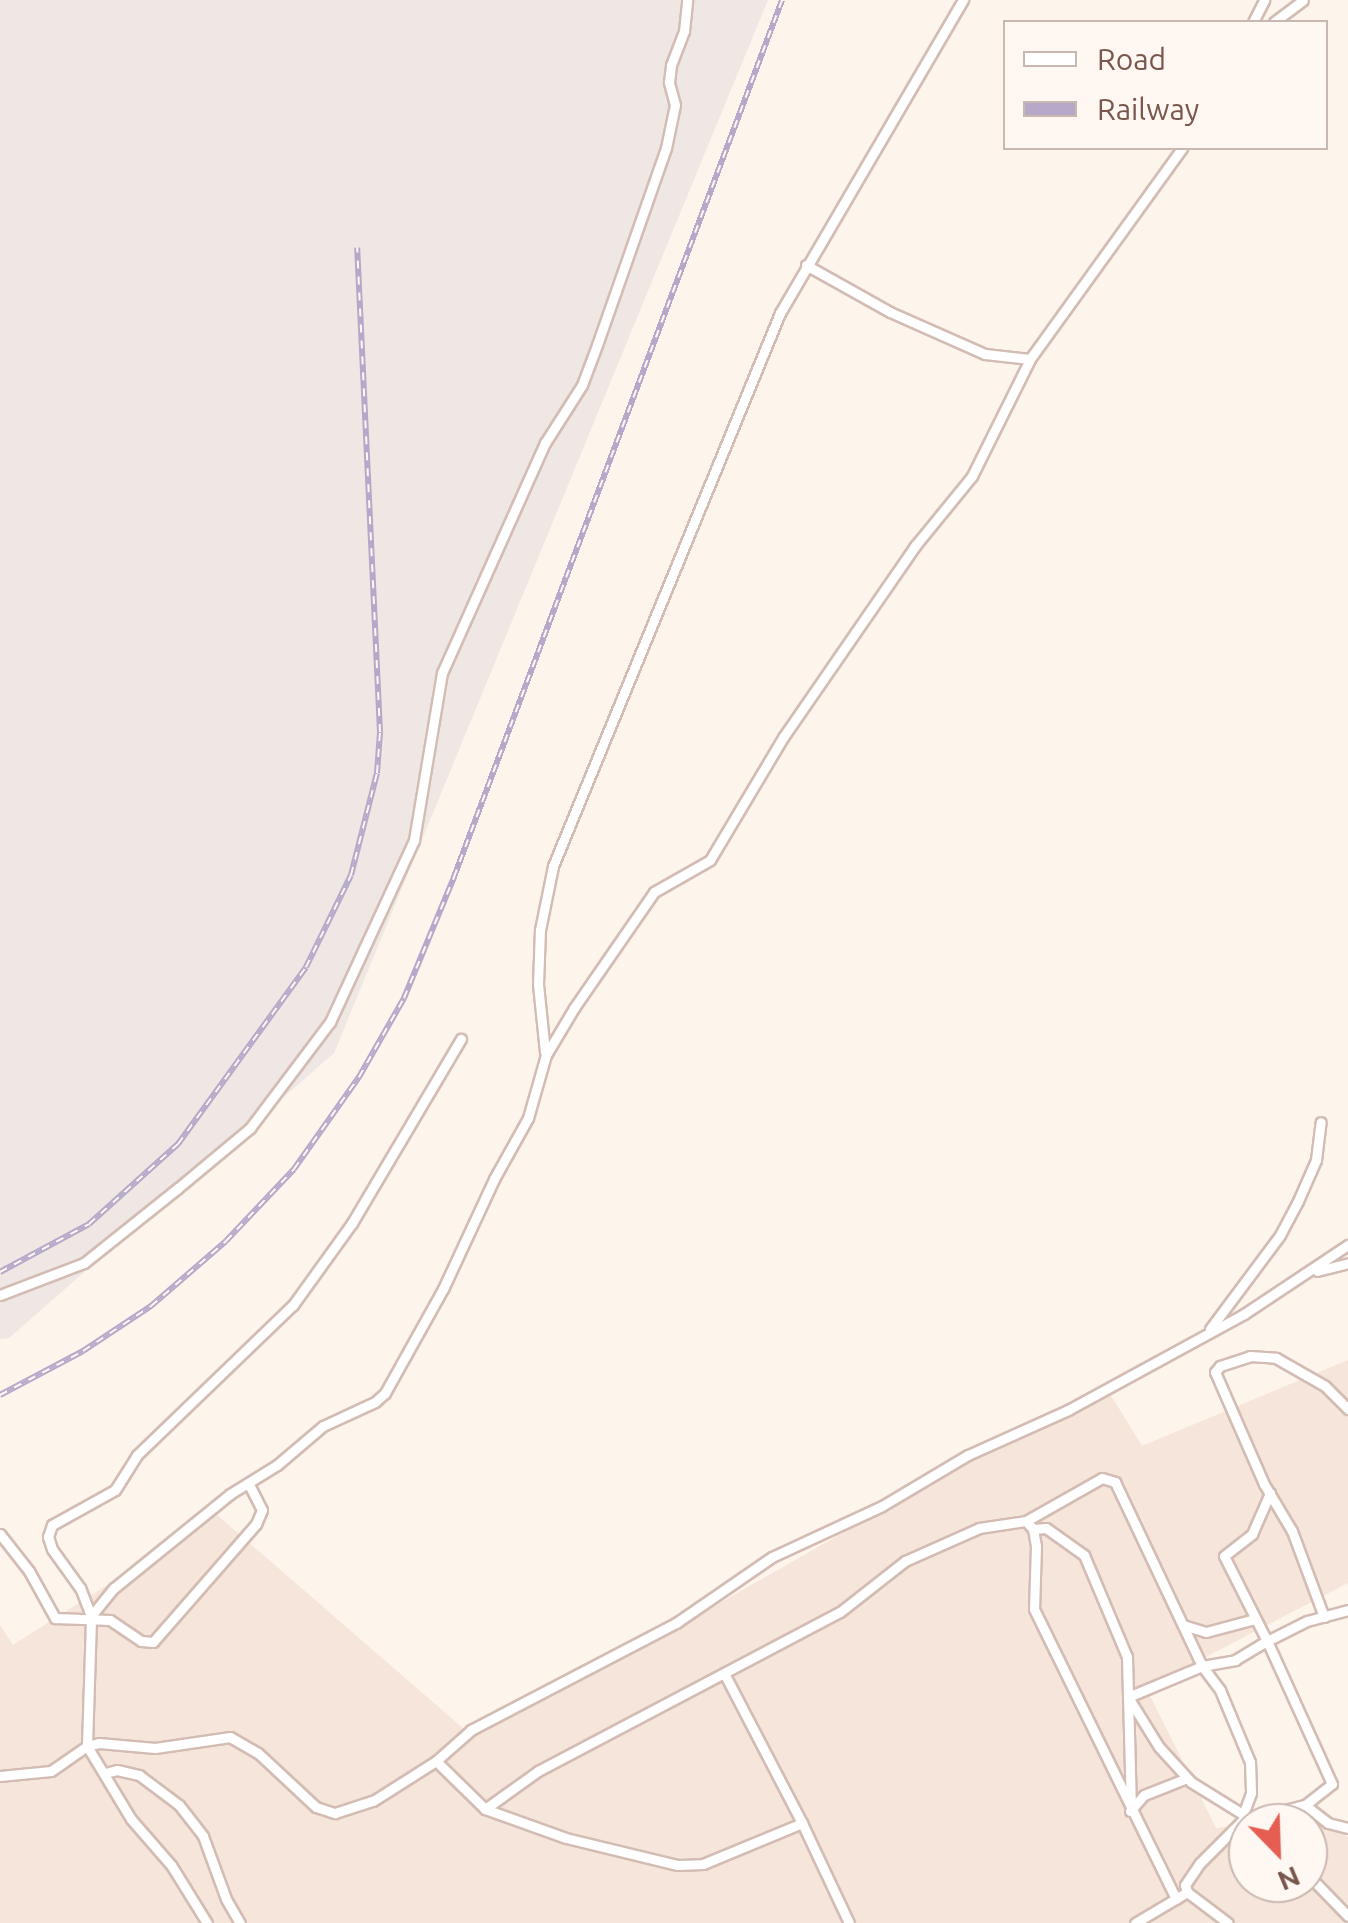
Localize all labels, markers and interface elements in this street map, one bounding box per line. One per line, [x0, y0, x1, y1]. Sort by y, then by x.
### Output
legend [1003, 20, 1328, 150]
text: Road [1097, 42, 1166, 76]
text: Railway [1097, 92, 1199, 126]
north arrow [1228, 1803, 1328, 1903]
text: N [1273, 1861, 1305, 1898]

